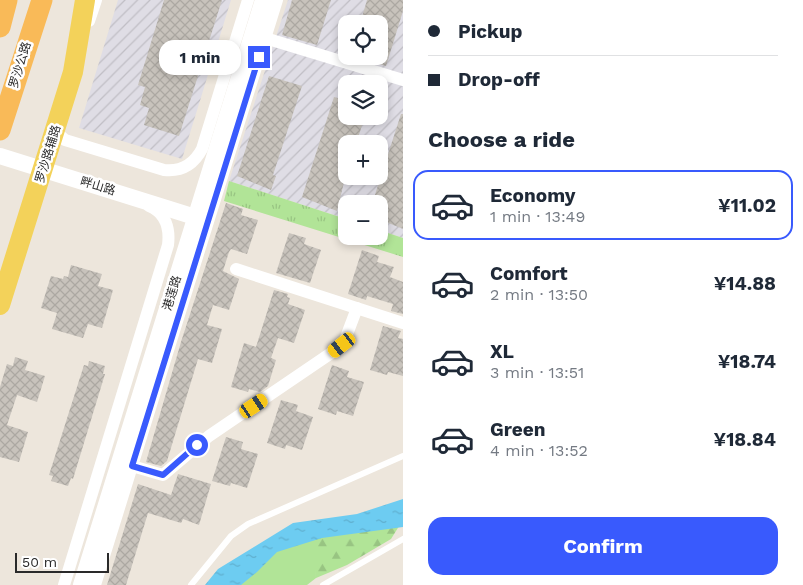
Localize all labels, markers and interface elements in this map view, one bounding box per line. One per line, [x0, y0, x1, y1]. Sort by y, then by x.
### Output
map controls [338, 15, 388, 245]
button: locate [338, 15, 388, 65]
text: Pickup [458, 20, 522, 43]
street label: 罗沙公路 [6, 40, 34, 90]
callout: 1 min [159, 40, 242, 74]
route end [248, 46, 270, 68]
text: 1 min [179, 48, 221, 67]
text: Drop-off [458, 68, 540, 91]
button: layers [338, 75, 388, 125]
street label: 罗沙路辅路 [33, 123, 63, 185]
text: Choose a ride [428, 127, 575, 152]
button: + [338, 135, 388, 185]
street label: 畔山路 [79, 174, 117, 198]
icon: car [430, 183, 475, 228]
text: Economy [490, 184, 575, 207]
text: ¥11.02 [718, 194, 776, 217]
button: − [338, 195, 388, 245]
text: 1 min · 13:49 [490, 207, 585, 226]
icon: car [430, 261, 475, 306]
text: Comfort [490, 262, 568, 285]
text: ¥14.88 [714, 272, 776, 295]
street label: 港莲路 [160, 274, 184, 312]
text: 2 min · 13:50 [490, 285, 588, 304]
car [325, 330, 358, 360]
icon: car [430, 339, 475, 384]
text: XL [490, 340, 514, 363]
text: ¥18.74 [718, 350, 776, 373]
text: 3 min · 13:51 [490, 363, 584, 382]
car [237, 391, 270, 421]
icon: car [430, 417, 475, 462]
text: Green [490, 418, 546, 441]
text: ¥18.84 [714, 428, 776, 451]
route start [186, 434, 208, 456]
text: 4 min · 13:52 [490, 441, 588, 460]
button: Confirm [428, 517, 778, 575]
scale bar [15, 550, 109, 573]
text: 50 m [22, 554, 57, 570]

